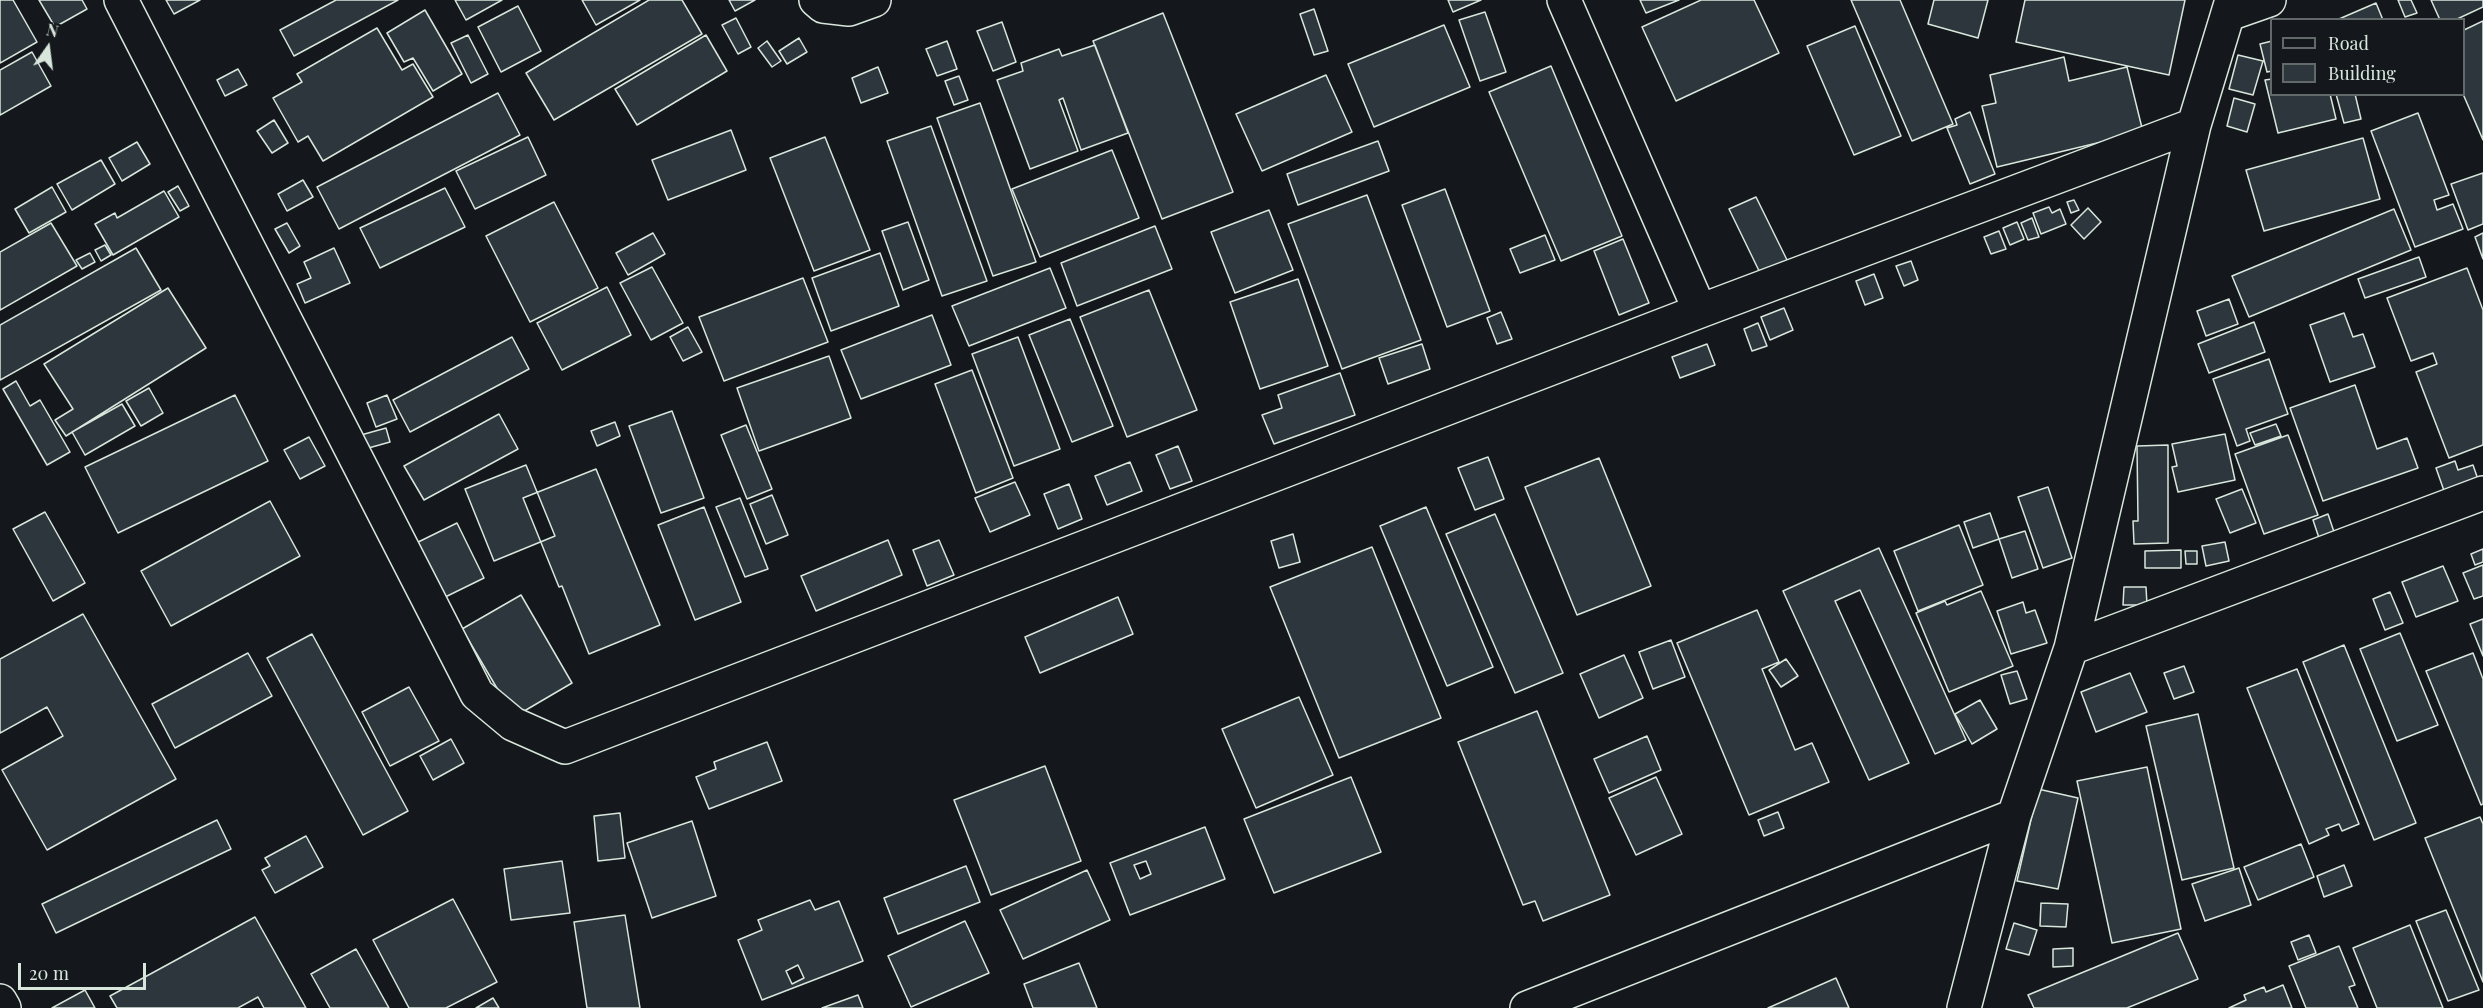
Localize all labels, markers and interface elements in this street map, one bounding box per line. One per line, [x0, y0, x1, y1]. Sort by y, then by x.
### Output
north arrow [18, 18, 78, 78]
text: N [44, 18, 61, 42]
legend [2270, 18, 2465, 96]
text: Road [2328, 31, 2369, 55]
text: Building [2328, 61, 2396, 85]
scale bar [21, 951, 148, 989]
text: 20 m [29, 961, 69, 985]

